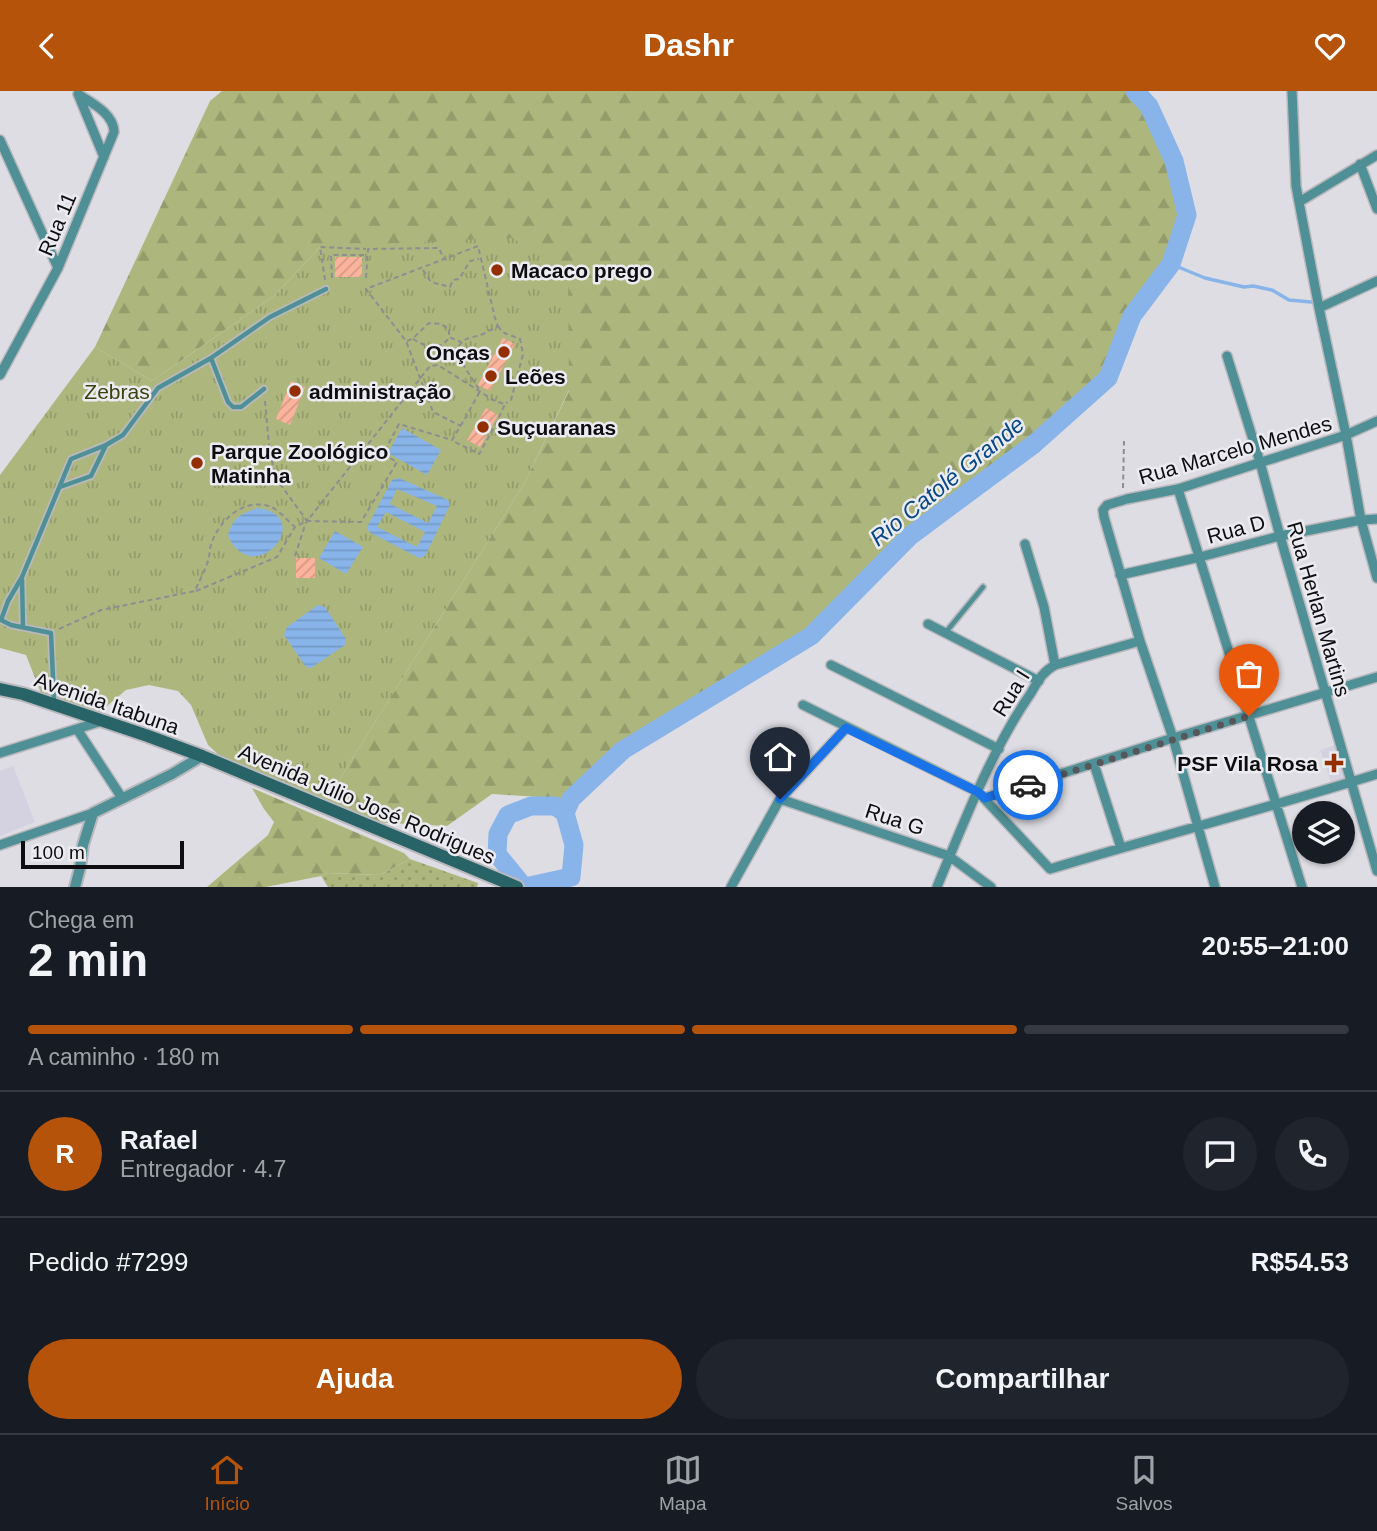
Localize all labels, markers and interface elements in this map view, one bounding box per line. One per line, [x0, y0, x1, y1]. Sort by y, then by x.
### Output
icon: back [28, 27, 66, 65]
text: Dashr [643, 27, 734, 63]
icon: heart [1311, 27, 1349, 65]
street label: Rua 11 [33, 189, 81, 259]
place label: Macaco prego [511, 259, 652, 282]
marker: Macaco prego [489, 262, 505, 278]
place label: Onças [426, 341, 490, 364]
marker: Onças [496, 344, 512, 360]
place label: Leões [505, 365, 566, 388]
marker: Leões [483, 368, 499, 384]
park label: Zebras [84, 380, 150, 403]
place label: administração [309, 380, 451, 403]
marker: administração [287, 383, 303, 399]
water label: Rio Catolé Grande [865, 411, 1029, 551]
street label: Rua Marcelo Mendes [1136, 411, 1334, 489]
place label: Suçuaranas [497, 416, 616, 439]
marker: Suçuaranas [475, 419, 491, 435]
place label: Parque Zoológico Matinha [211, 440, 388, 487]
marker: Parque Zoológico Matinha [189, 455, 205, 471]
street label: Rua D [1204, 510, 1268, 548]
street label: Rua Herlan Martins [1283, 519, 1355, 699]
pin [1219, 644, 1279, 716]
icon: bag [1230, 655, 1268, 693]
street label: Rua I [988, 666, 1034, 720]
street label: Avenida Itabuna [32, 667, 183, 739]
pin [750, 727, 810, 799]
icon: home [761, 738, 799, 776]
street label: Avenida Júlio José Rodrigues [235, 739, 499, 869]
courier [993, 750, 1063, 820]
place label: PSF Vila Rosa [1177, 752, 1318, 775]
marker: PSF Vila Rosa [1324, 753, 1344, 773]
icon: car [1009, 766, 1047, 804]
street label: Rua G [863, 799, 927, 839]
map controls [1292, 801, 1355, 864]
button: layers [1292, 801, 1355, 864]
scale bar [21, 838, 184, 870]
text: 100 m [32, 842, 85, 863]
text: Chega em [28, 907, 134, 933]
text: 20:55–21:00 [1202, 931, 1349, 961]
text: 2 min [28, 934, 148, 986]
text: A caminho · 180 m [28, 1044, 220, 1070]
button: chat [1183, 1117, 1257, 1191]
button: phone [1275, 1117, 1349, 1191]
text: Rafael [120, 1125, 198, 1155]
text: R [56, 1139, 74, 1169]
text: Entregador · 4.7 [120, 1156, 286, 1182]
text: Pedido #7299 [28, 1247, 188, 1277]
text: R$54.53 [1251, 1247, 1349, 1277]
button: Ajuda [28, 1339, 682, 1419]
button: Compartilhar [696, 1339, 1349, 1419]
tab: Início [205, 1451, 250, 1515]
tab: Mapa [659, 1451, 706, 1515]
tab: Salvos [1115, 1451, 1172, 1515]

